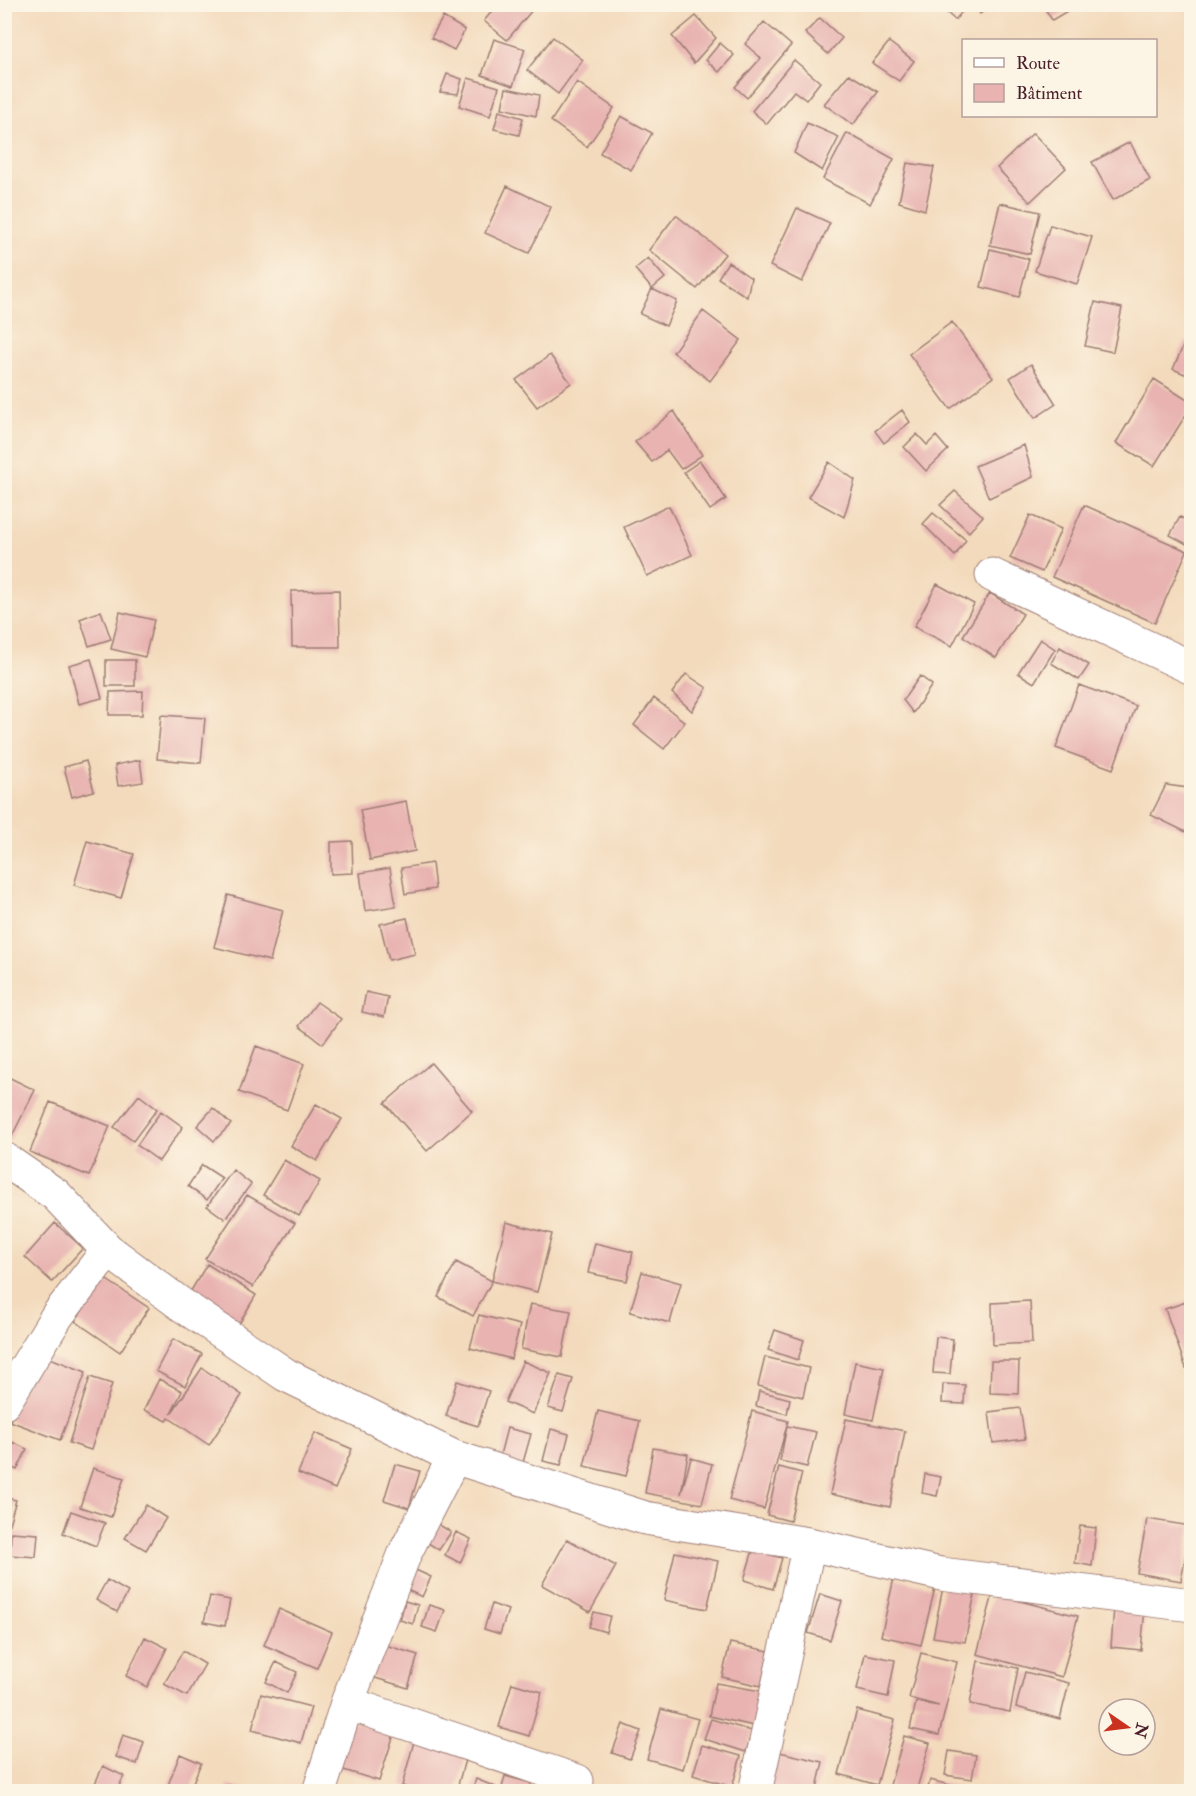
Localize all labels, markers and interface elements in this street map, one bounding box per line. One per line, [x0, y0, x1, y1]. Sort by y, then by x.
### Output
legend [962, 39, 1157, 117]
text: Route [1016, 52, 1060, 75]
text: Bâtiment [1016, 82, 1082, 105]
north arrow [1097, 1697, 1157, 1757]
text: N [1129, 1720, 1152, 1740]

